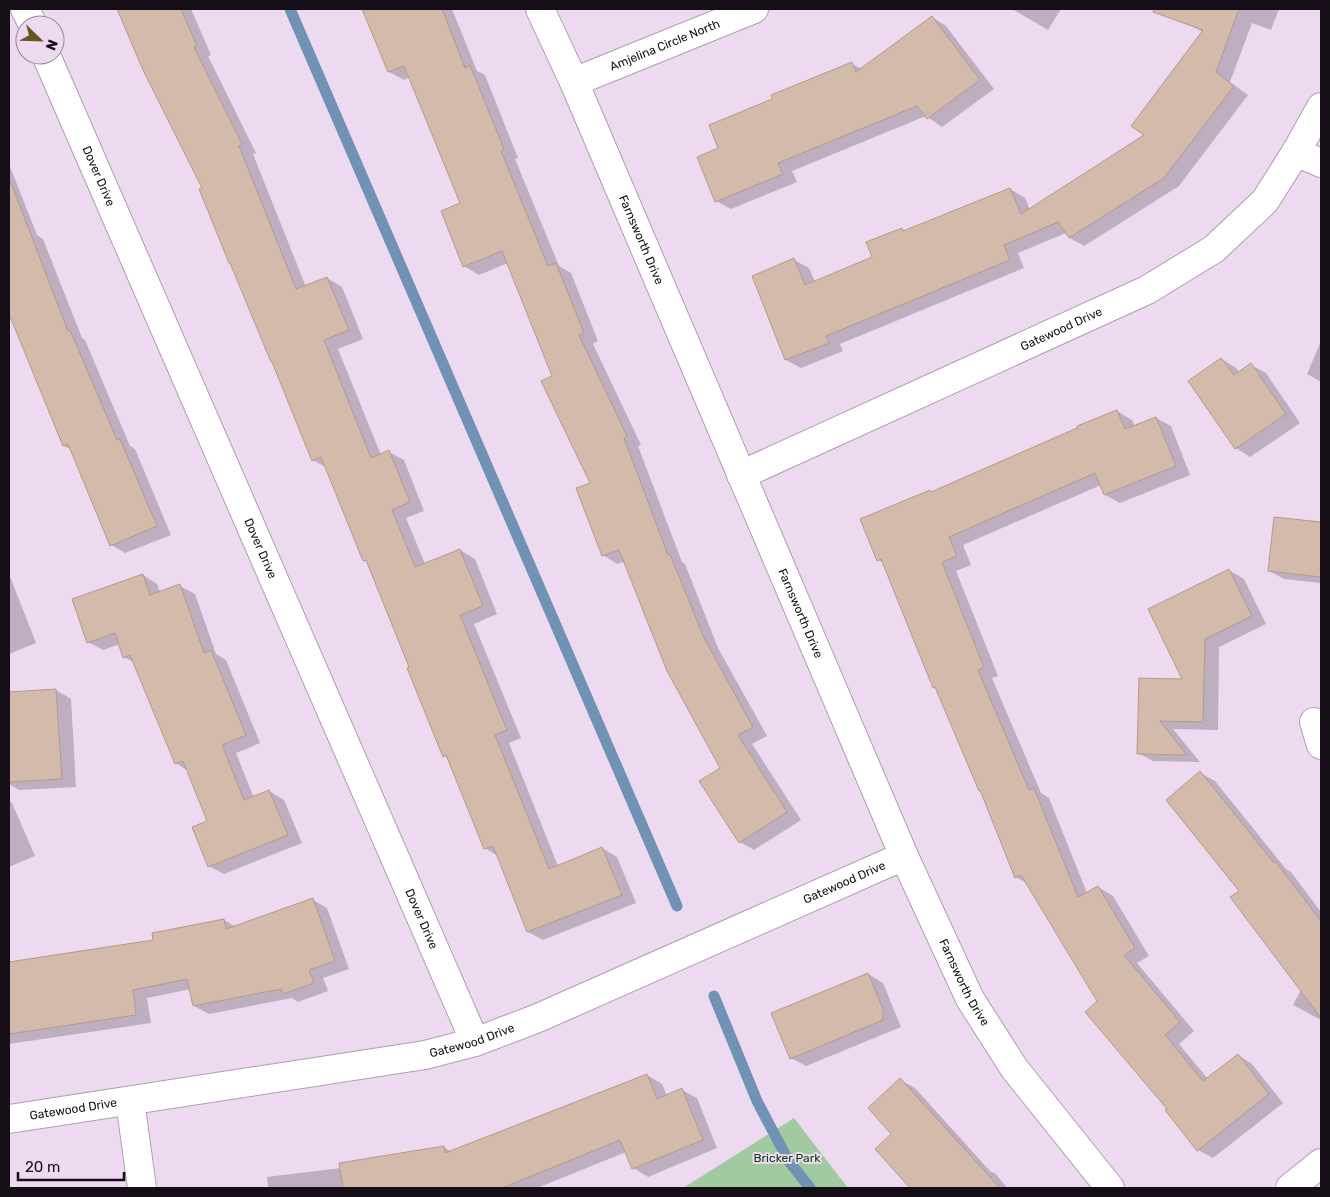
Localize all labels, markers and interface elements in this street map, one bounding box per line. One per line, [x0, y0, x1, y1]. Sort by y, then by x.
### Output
north arrow [15, 15, 65, 65]
street label: Amjelina Circle North [608, 17, 722, 74]
text: N [42, 37, 61, 53]
street label: Dover Drive [79, 144, 118, 209]
street label: Farnsworth Drive [616, 193, 667, 287]
street label: Gatewood Drive [1018, 304, 1105, 354]
street label: Dover Drive [241, 516, 280, 581]
street label: Farnsworth Drive [775, 566, 826, 660]
street label: Gatewood Drive [801, 858, 888, 907]
street label: Dover Drive [402, 887, 441, 951]
street label: Farnsworth Drive [936, 937, 992, 1029]
street label: Gatewood Drive [428, 1021, 517, 1061]
street label: Gatewood Drive [29, 1095, 118, 1123]
scale bar [18, 1150, 124, 1182]
park label: Bricker Park [754, 1151, 821, 1165]
text: 20 m [25, 1158, 60, 1176]

